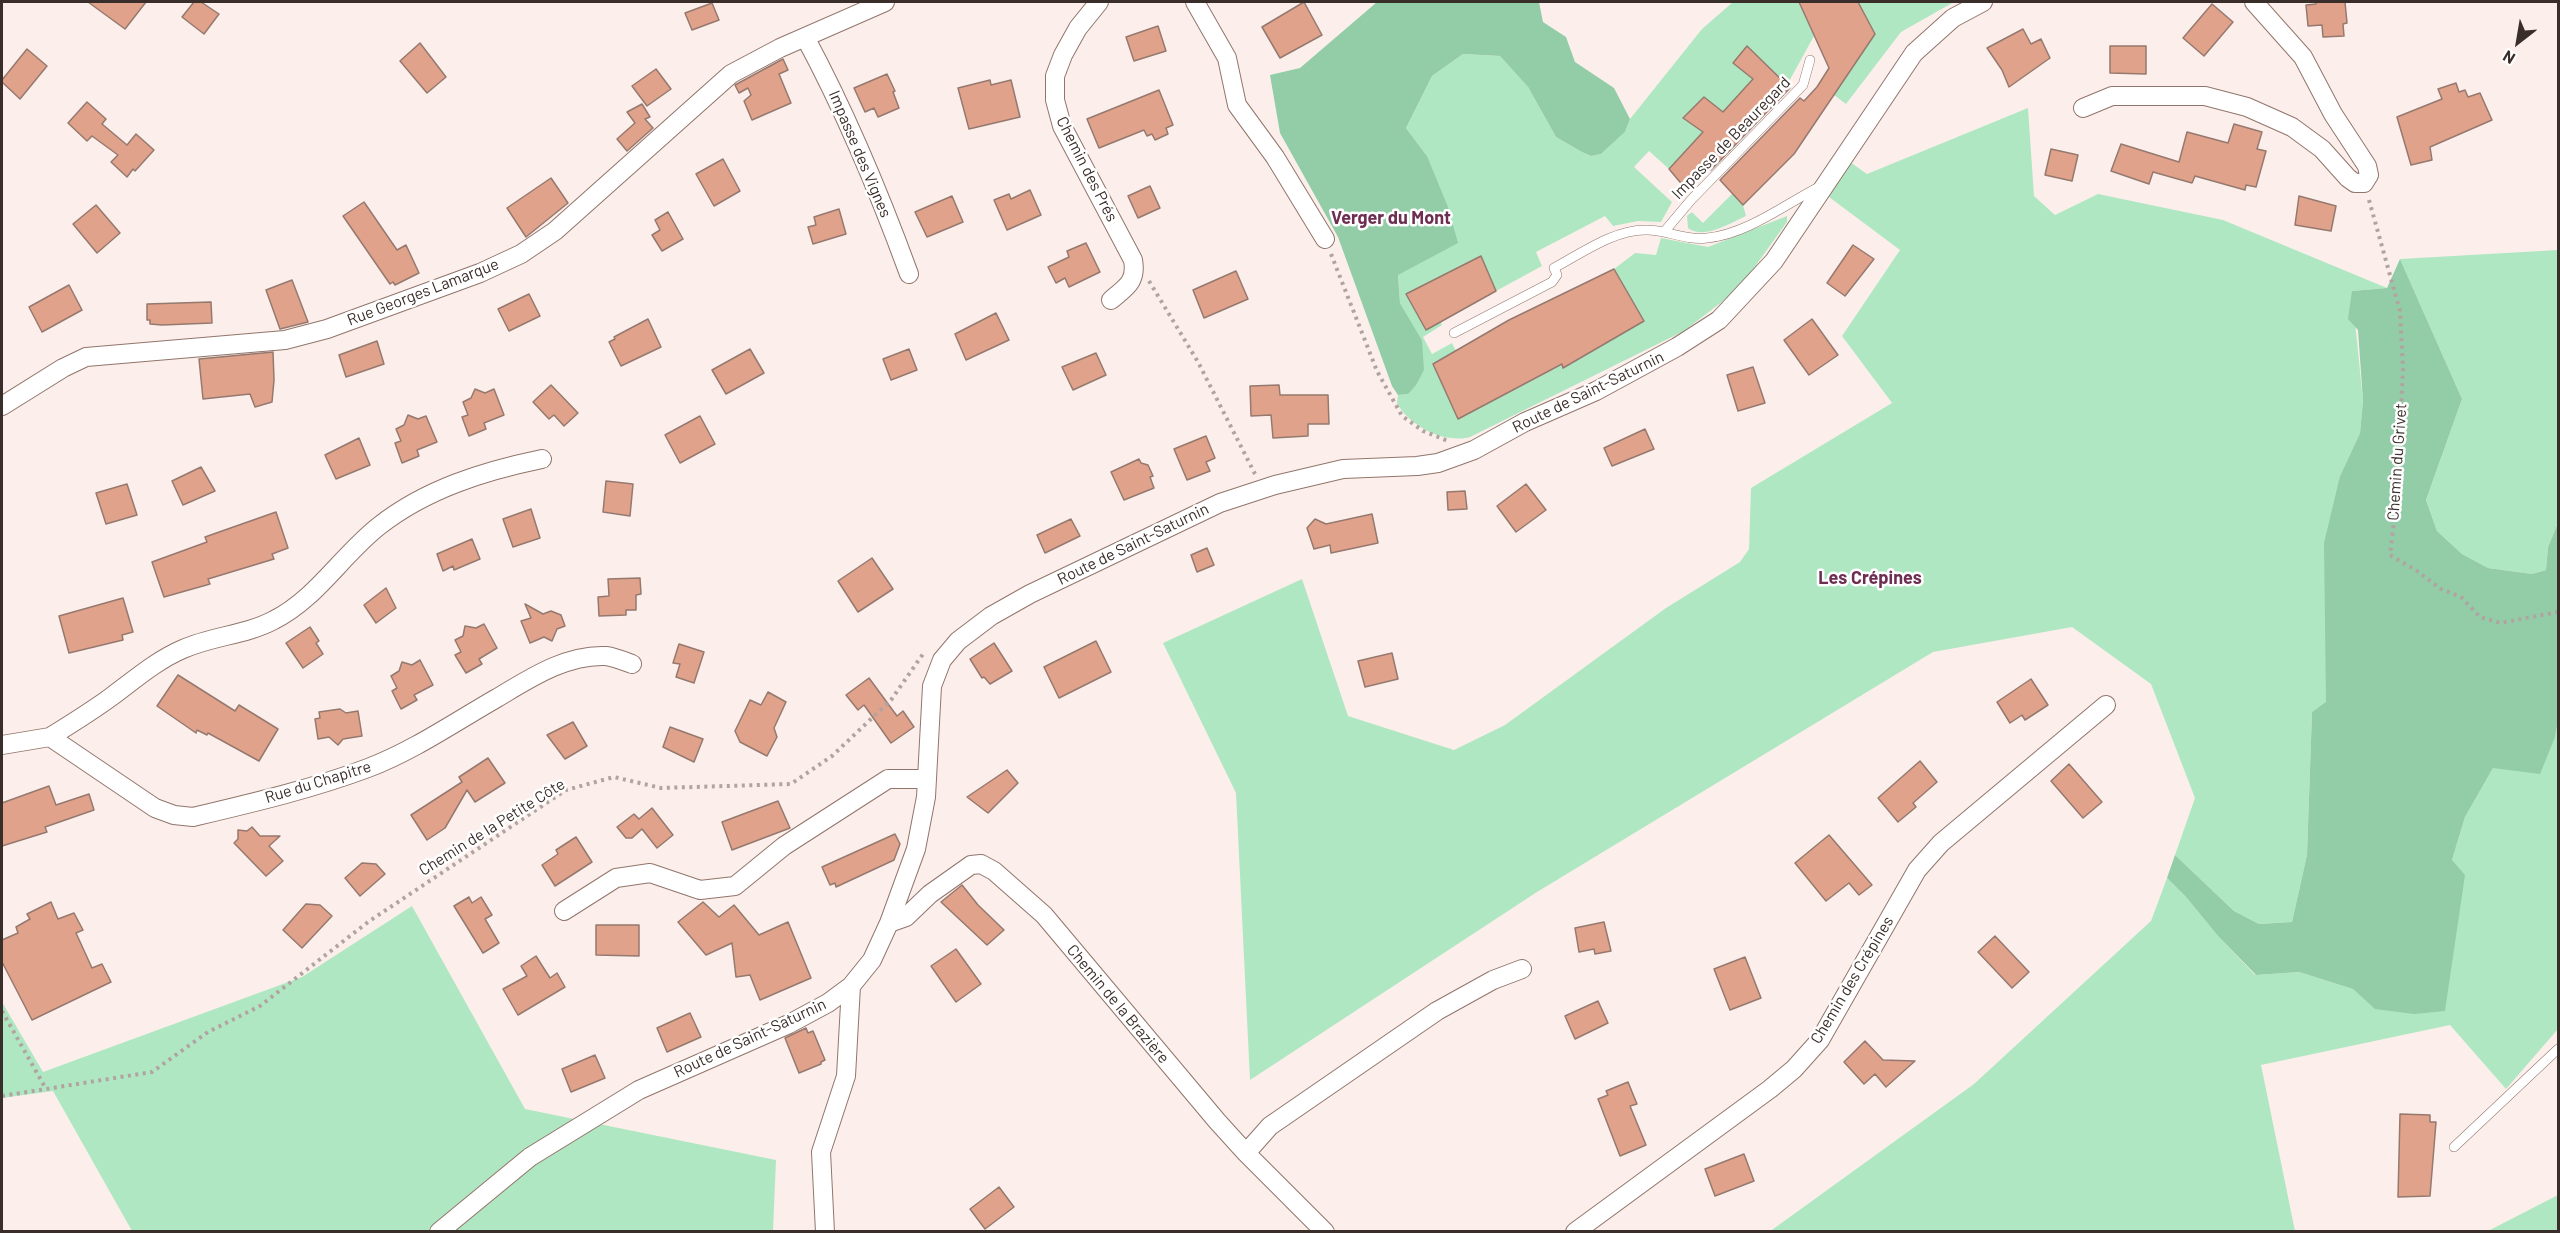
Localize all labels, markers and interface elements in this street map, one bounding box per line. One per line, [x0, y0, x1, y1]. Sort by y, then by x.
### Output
north arrow [2488, 12, 2548, 72]
text: N [2499, 47, 2518, 69]
street label: Impasse de Beauregard [1668, 73, 1794, 203]
street label: Impasse des Vignes [825, 88, 895, 220]
street label: Chemin des Prés [1052, 113, 1122, 225]
district label: Verger du Mont [1331, 207, 1451, 229]
street label: Rue Georges Lamarque [344, 254, 502, 330]
street label: Route de Saint-Saturnin [1509, 347, 1667, 437]
street label: Chemin du Grivet [2383, 403, 2411, 521]
street label: Route de Saint-Saturnin [1054, 499, 1212, 589]
district label: Les Crépines [1818, 567, 1922, 589]
street label: Rue du Chapitre [263, 757, 373, 807]
street label: Chemin de la Petite Côte [415, 774, 569, 880]
street label: Chemin des Crépines [1806, 913, 1898, 1047]
street label: Chemin de la Brazière [1063, 941, 1173, 1067]
street label: Route de Saint-Saturnin [671, 994, 829, 1082]

